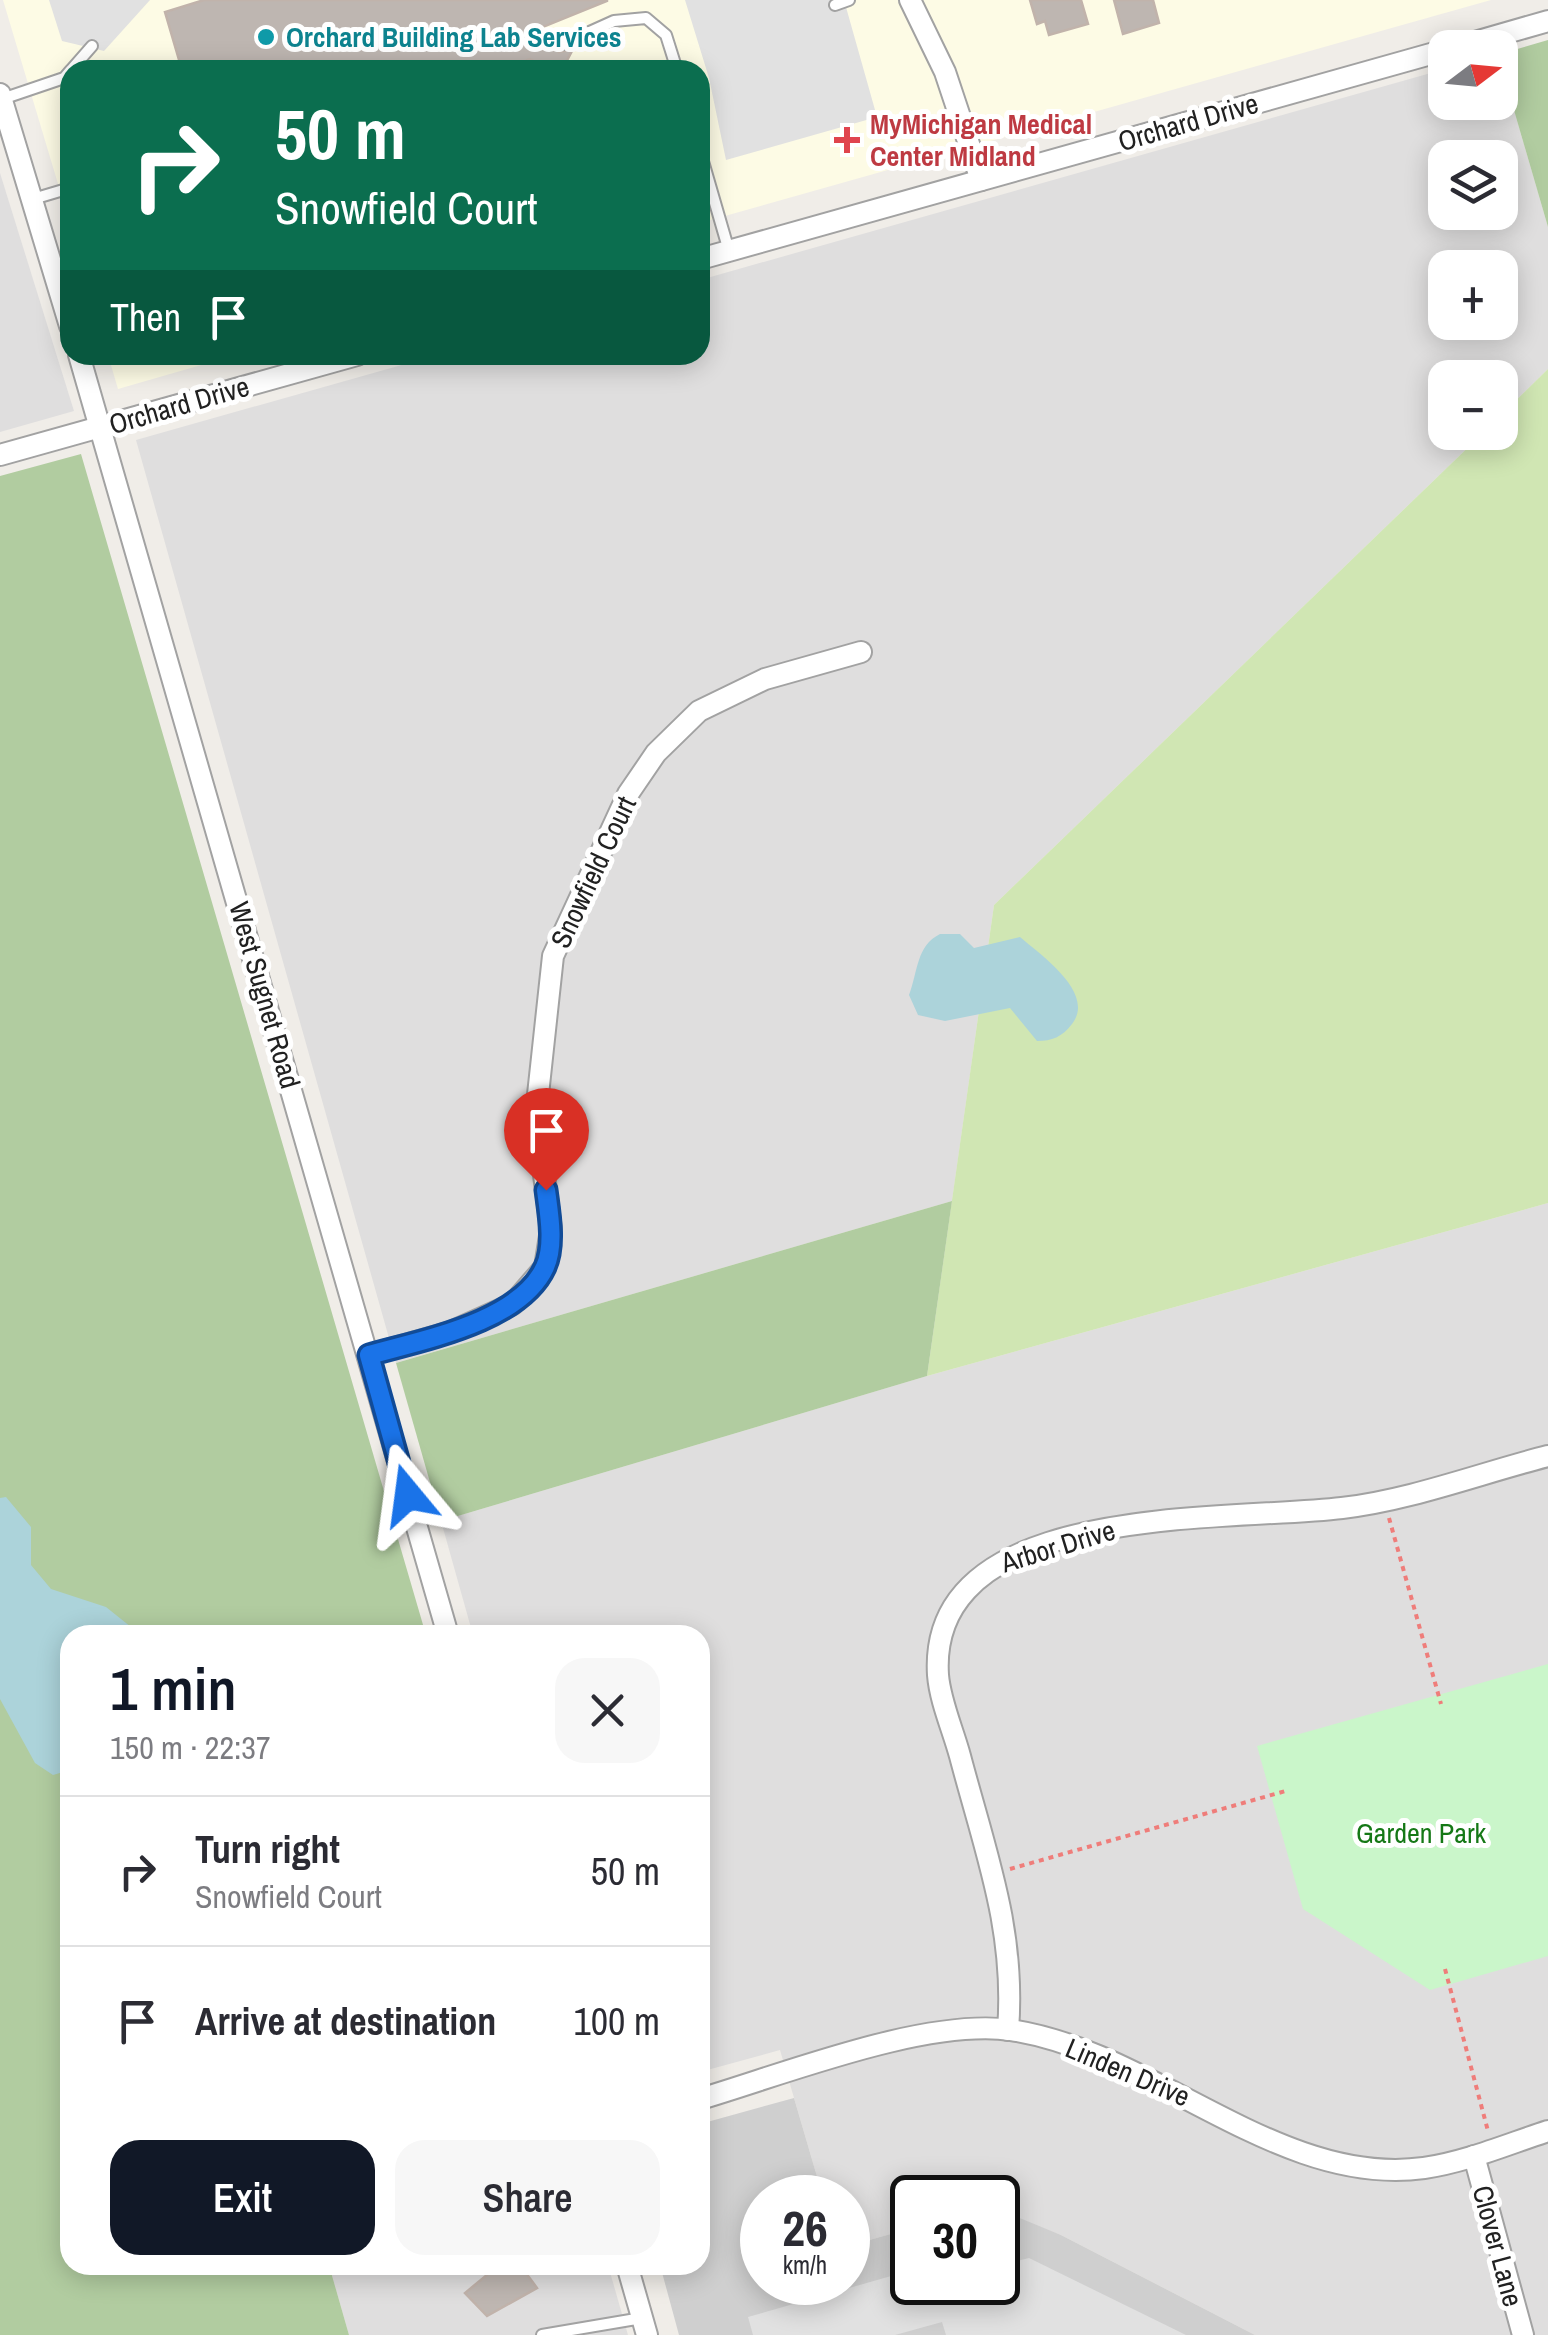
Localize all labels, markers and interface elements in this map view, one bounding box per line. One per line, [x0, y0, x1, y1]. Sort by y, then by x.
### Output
place label: Orchard Building Lab Services [286, 18, 622, 56]
marker: Orchard Building Lab Services [255, 26, 277, 48]
north arrow [1428, 30, 1518, 120]
map controls [1428, 30, 1518, 450]
street label: Orchard Drive [1113, 84, 1263, 160]
text: 50 m [275, 87, 406, 181]
icon: right [110, 100, 240, 230]
place label: MyMichigan Medical Center Midland [870, 105, 1092, 175]
marker: MyMichigan Medical Center Midland [834, 127, 860, 153]
button: layers [1428, 140, 1518, 230]
text: Snowfield Court [275, 177, 538, 238]
button: + [1428, 250, 1518, 340]
icon: arrive [201, 290, 256, 345]
text: Then [110, 292, 181, 343]
button: − [1428, 360, 1518, 450]
street label: Orchard Drive [104, 367, 254, 443]
street label: Snowfield Court [541, 790, 645, 954]
street label: West Sugnet Road [220, 897, 310, 1093]
pin [504, 1088, 589, 1191]
icon: arrive [519, 1103, 574, 1158]
position arrow [356, 1443, 460, 1547]
street label: Arbor Drive [995, 1511, 1120, 1582]
text: 1 min [110, 1648, 237, 1729]
button: close [555, 1658, 660, 1763]
text: 150 m · 22:37 [110, 1726, 270, 1769]
park label: Garden Park [1356, 1814, 1487, 1852]
text: Turn right [195, 1824, 340, 1875]
icon: right [110, 1844, 165, 1899]
text: 50 m [591, 1846, 660, 1897]
text: Snowfield Court [195, 1875, 382, 1918]
icon: arrive [110, 1994, 165, 2049]
text: Arrive at destination [195, 1996, 496, 2047]
text: 100 m [573, 1996, 660, 2047]
street label: Linden Drive [1060, 2029, 1196, 2115]
button: Exit [110, 2140, 375, 2255]
button: Share [395, 2140, 660, 2255]
speed limit sign: 30 [890, 2175, 1020, 2305]
street label: Clover Lane [1464, 2181, 1532, 2311]
text: 26 [782, 2194, 828, 2262]
text: km/h [783, 2248, 827, 2282]

